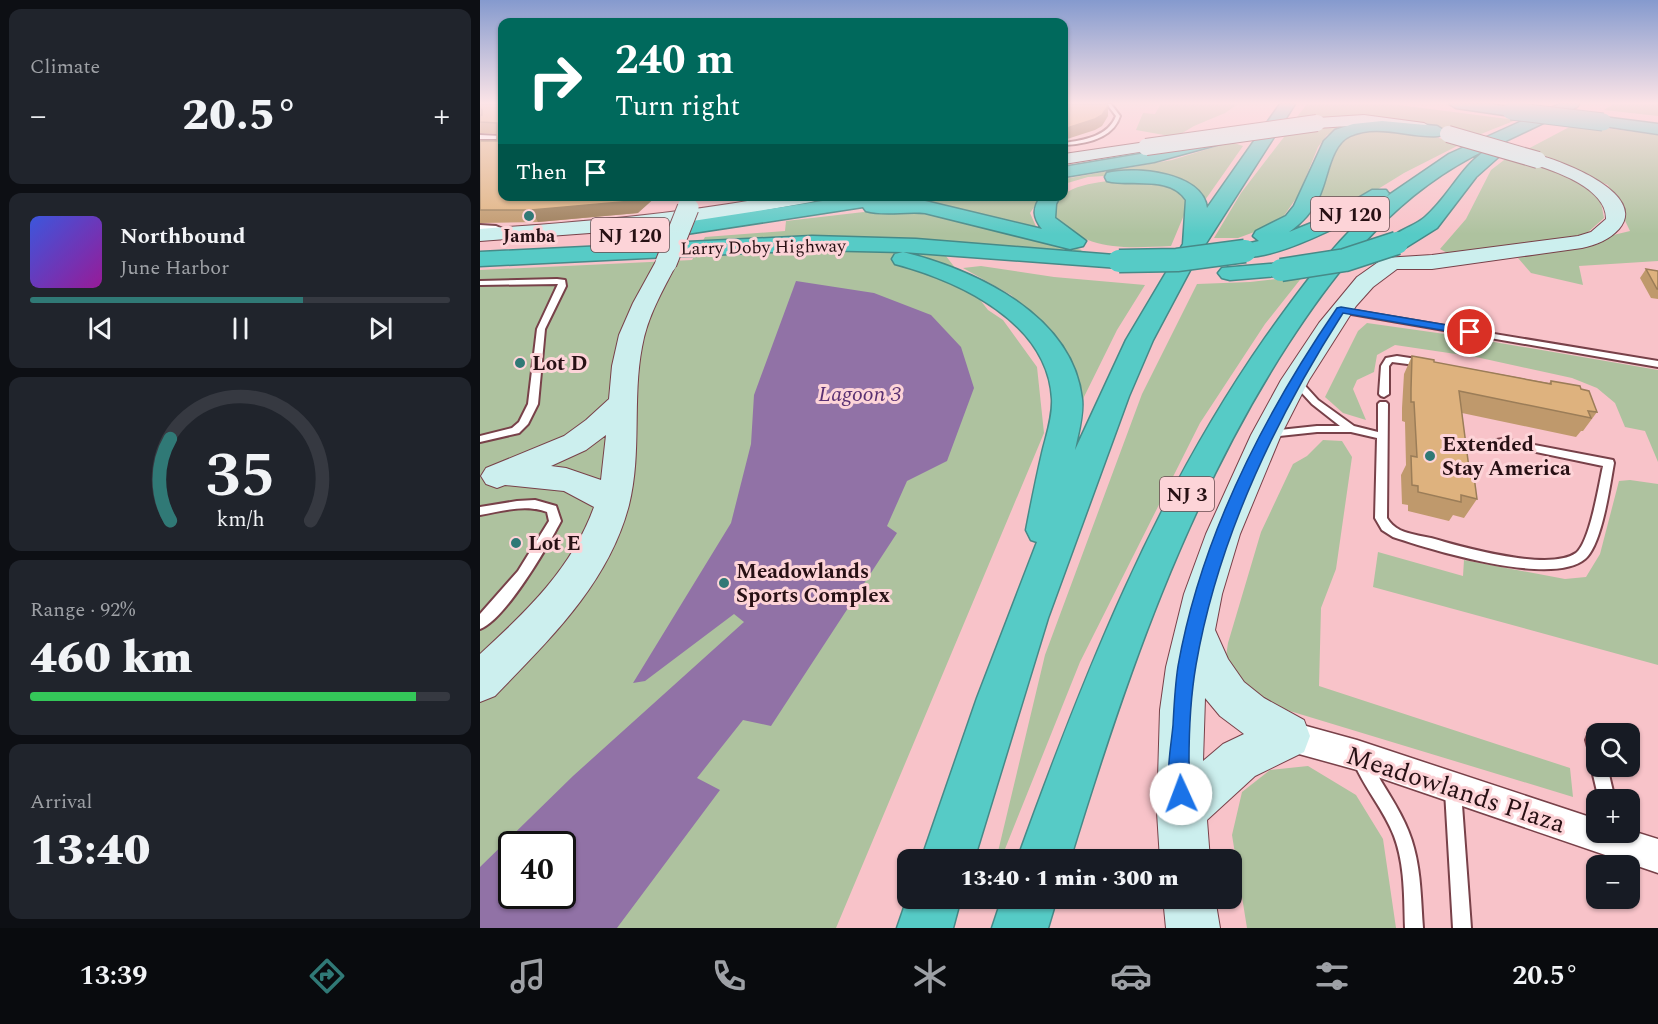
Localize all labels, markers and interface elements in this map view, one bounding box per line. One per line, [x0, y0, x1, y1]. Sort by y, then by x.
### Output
text: 240 m [615, 29, 734, 92]
icon: right [516, 42, 594, 120]
text: Climate [30, 52, 100, 82]
text: 20.5° [182, 81, 298, 150]
text: Turn right [615, 86, 740, 128]
text: − [30, 91, 47, 141]
text: + [433, 91, 450, 141]
text: Then [516, 156, 567, 189]
icon: arrive [579, 156, 612, 189]
road number: NJ 120 [1311, 197, 1389, 231]
marker: Jamba [522, 209, 536, 223]
road number: NJ 120 [591, 218, 669, 252]
text: Northbound [120, 220, 246, 253]
place label: Jamba [503, 223, 556, 250]
street label: Larry Doby Highway [680, 233, 847, 262]
text: June Harbor [120, 253, 229, 283]
pin [1444, 306, 1495, 357]
icon: previous [84, 312, 117, 345]
icon: pause [224, 312, 257, 345]
icon: next [364, 312, 397, 345]
icon: arrive [1453, 315, 1486, 348]
place label: Lot D [532, 348, 587, 380]
marker: Lot D [513, 356, 527, 370]
water label: Lagoon 3 [818, 378, 902, 411]
text: 35 [205, 429, 275, 524]
place label: Extended Stay America [1442, 429, 1571, 485]
marker: Extended Stay America [1423, 449, 1437, 463]
road number: NJ 3 [1160, 477, 1214, 511]
text: km/h [216, 503, 264, 536]
place label: Lot E [528, 528, 581, 560]
marker: Lot E [509, 536, 523, 550]
place label: Meadowlands Sports Complex [736, 556, 890, 612]
marker: Meadowlands Sports Complex [717, 576, 731, 590]
text: Range · 92% [30, 595, 135, 625]
text: 460 km [30, 624, 192, 693]
map controls [1586, 723, 1640, 909]
button: search [1586, 723, 1640, 777]
street label: Meadowlands Plaza [1341, 736, 1571, 844]
position arrow [1149, 762, 1213, 826]
text: Arrival [30, 787, 92, 817]
button: + [1586, 789, 1640, 843]
text: 13:40 [30, 816, 151, 885]
speed limit sign: 40 [498, 831, 576, 909]
button: − [1586, 855, 1640, 909]
text: 13:40 · 1 min · 300 m [960, 862, 1179, 895]
text: 13:39 [79, 955, 147, 997]
icon: directions [306, 955, 348, 997]
icon: music [507, 955, 549, 997]
icon: phone [708, 955, 750, 997]
icon: climate [909, 955, 951, 997]
icon: car [1110, 955, 1152, 997]
icon: filters [1311, 955, 1353, 997]
text: 20.5° [1512, 955, 1578, 997]

